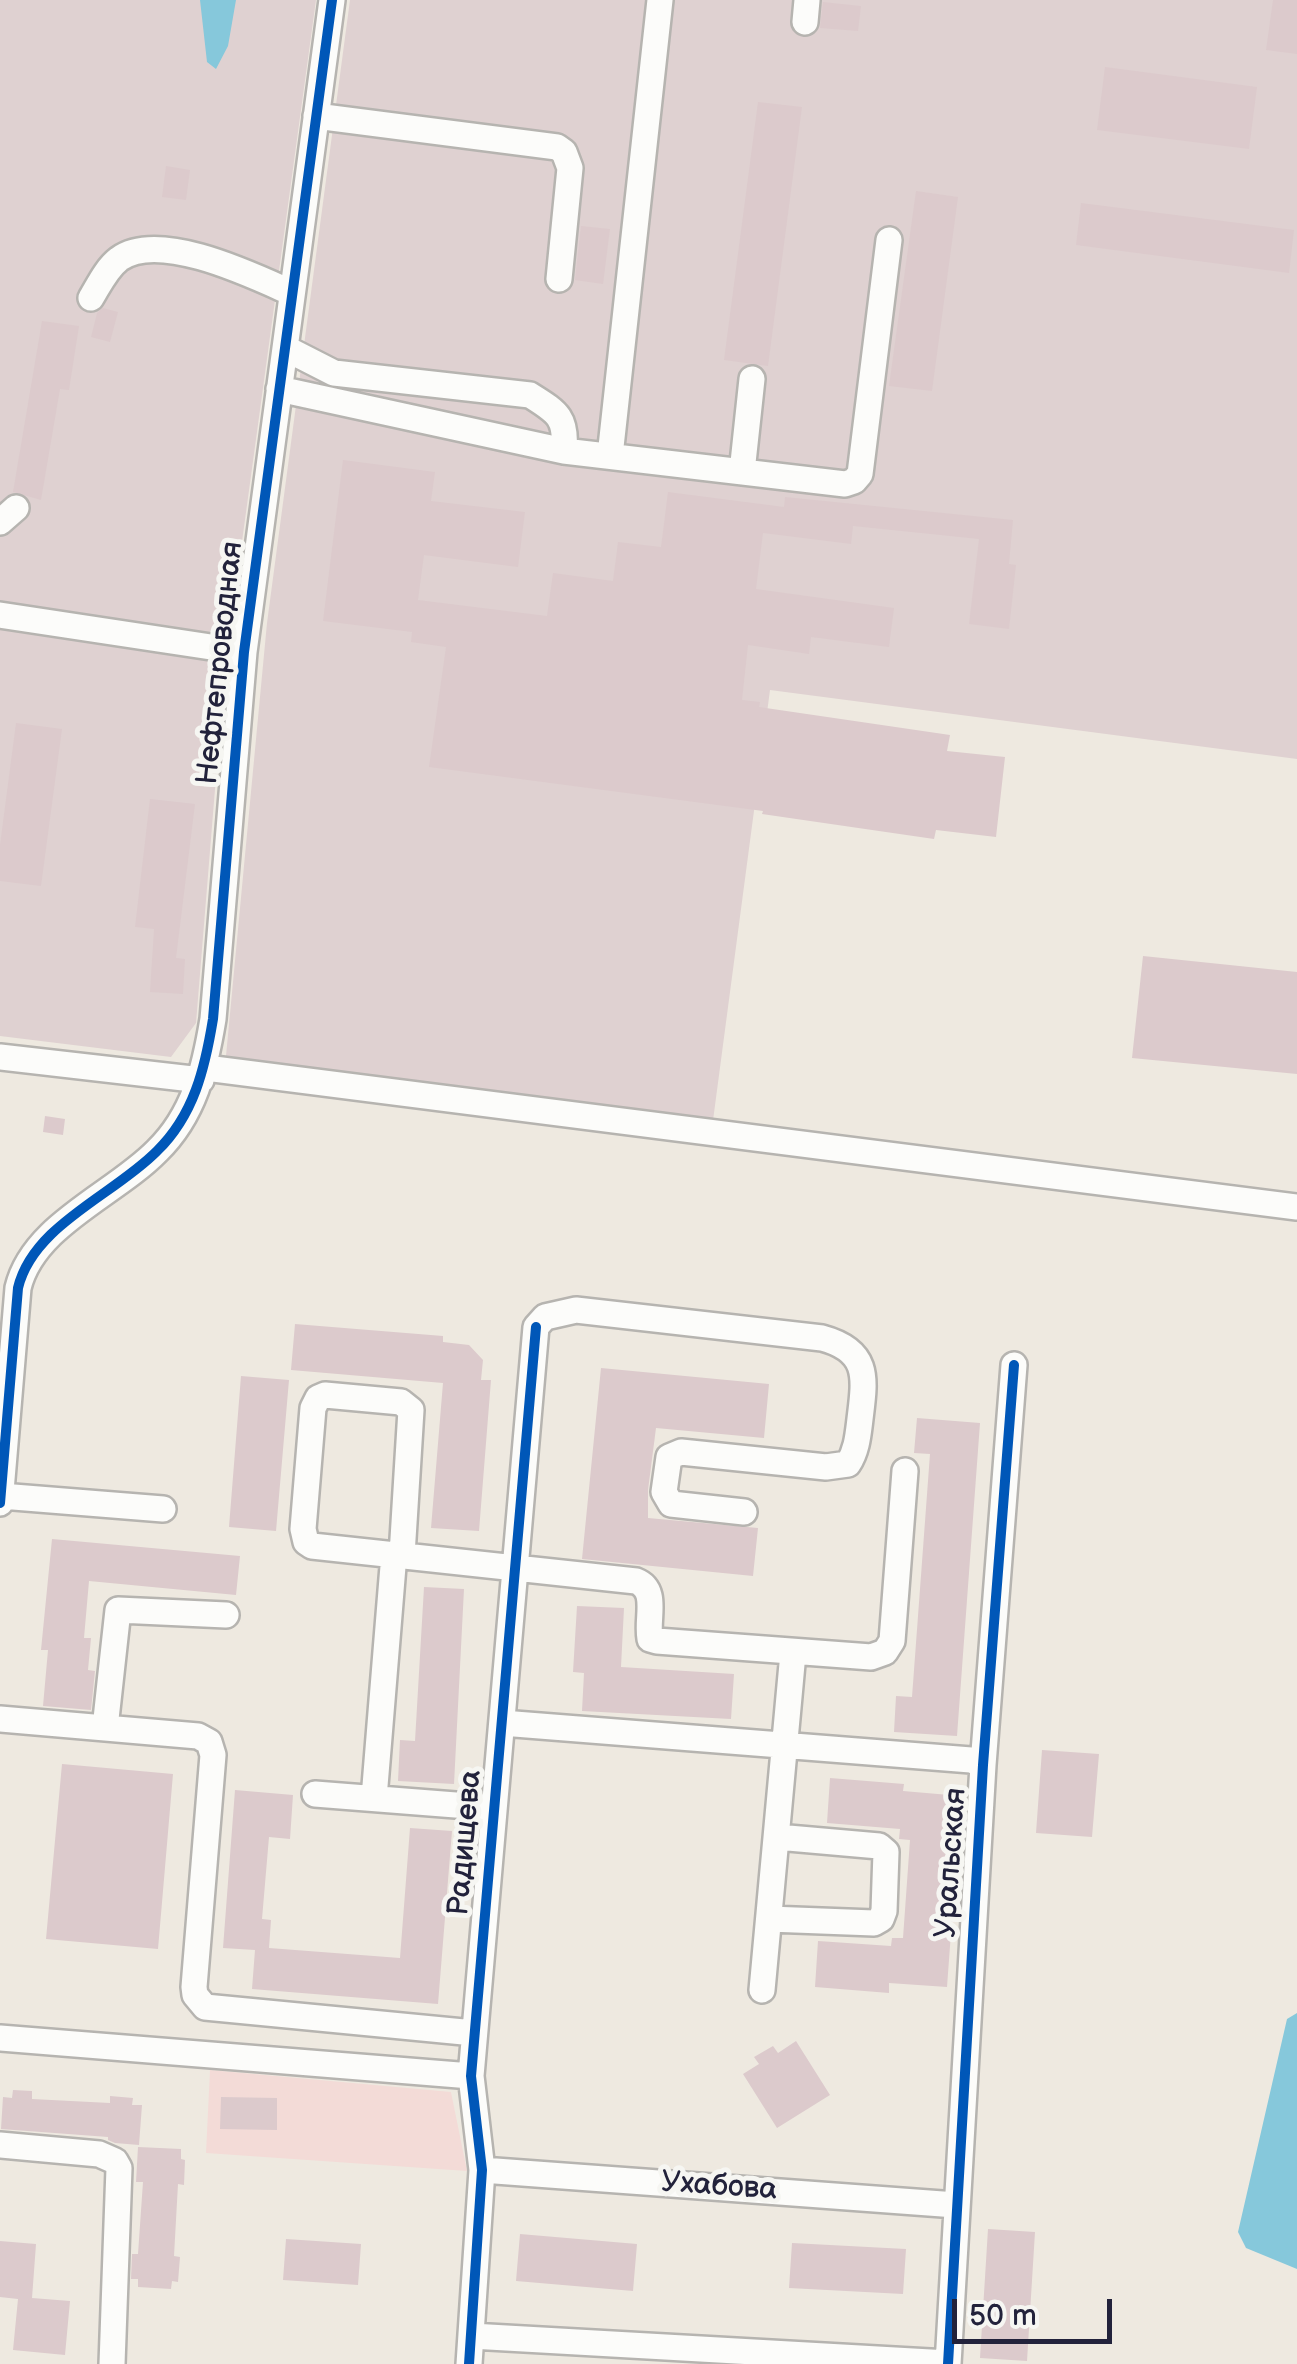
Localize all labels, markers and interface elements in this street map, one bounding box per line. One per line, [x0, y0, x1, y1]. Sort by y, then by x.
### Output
street label: Нефтепроводная [190, 540, 252, 786]
street label: Радищева [442, 1768, 490, 1918]
street label: Уральская [929, 1787, 975, 1939]
street label: Ухабова [660, 2165, 778, 2209]
scale bar [957, 2279, 1117, 2341]
text: 50 m [969, 2298, 1037, 2334]

